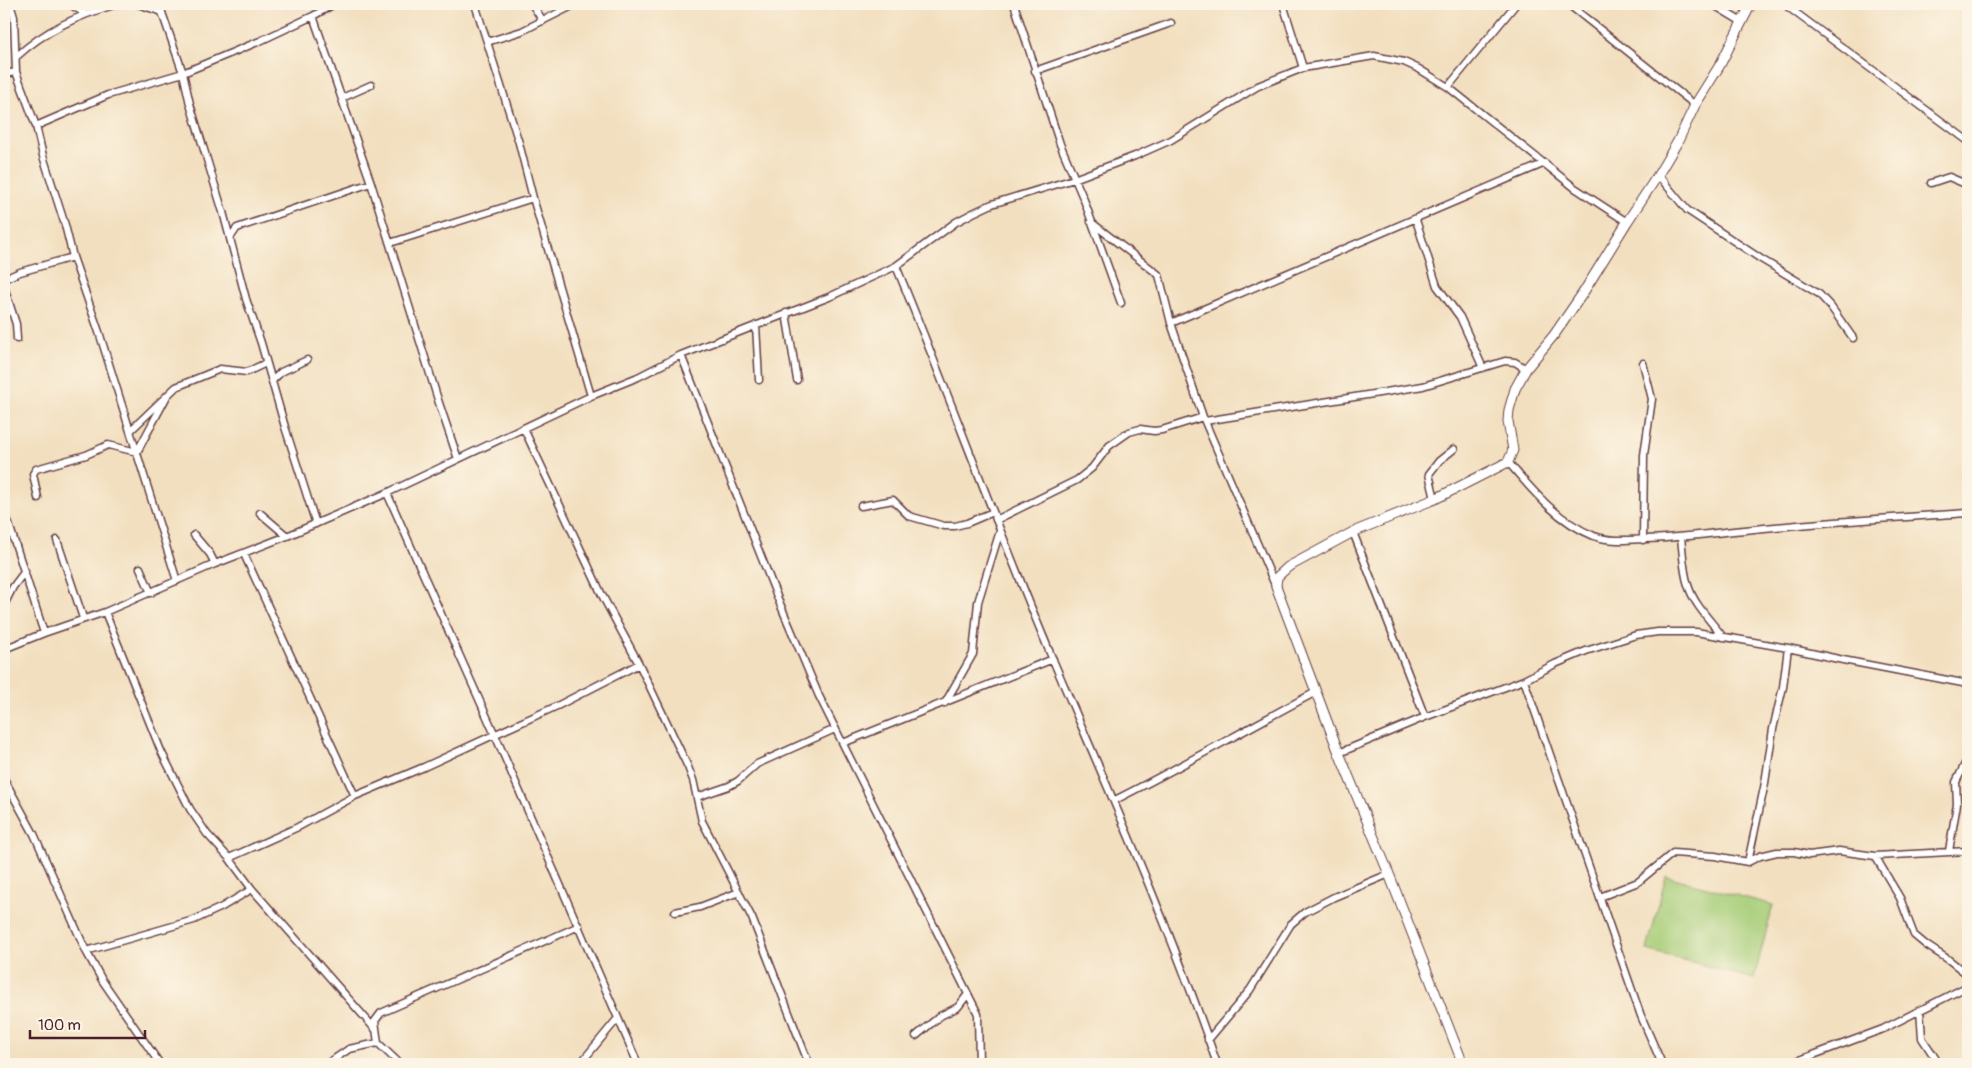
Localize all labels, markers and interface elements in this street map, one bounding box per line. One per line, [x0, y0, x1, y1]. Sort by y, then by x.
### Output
scale bar [30, 1008, 145, 1040]
text: 100 m [38, 1016, 81, 1035]

